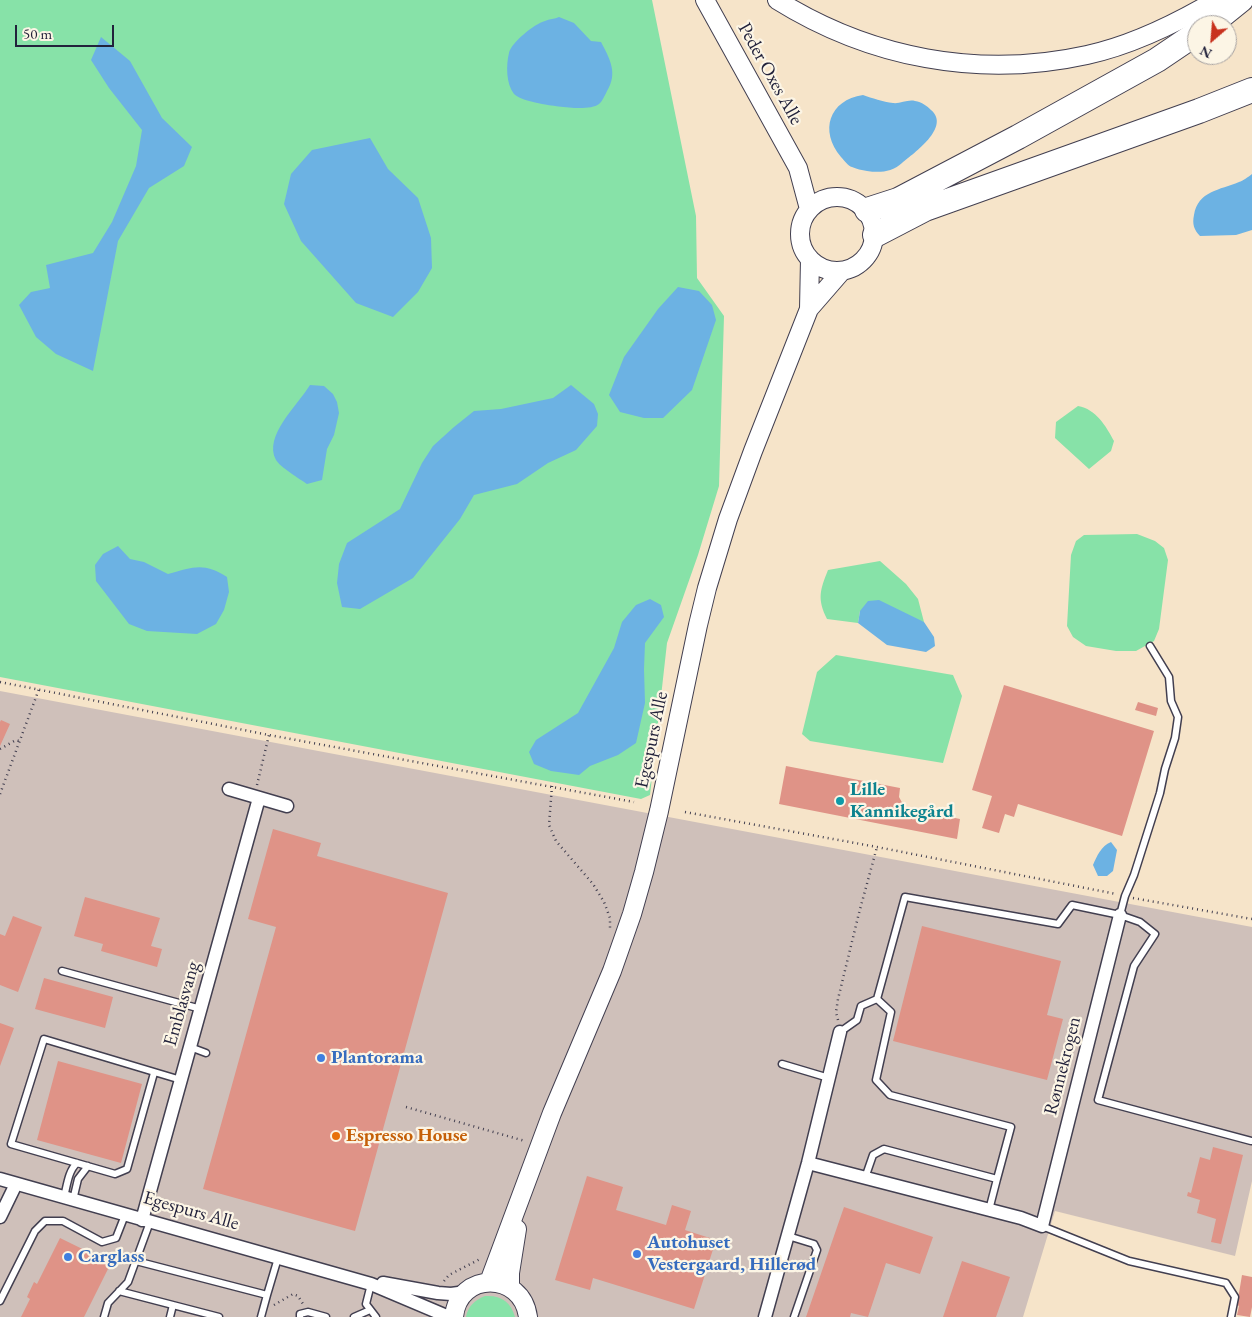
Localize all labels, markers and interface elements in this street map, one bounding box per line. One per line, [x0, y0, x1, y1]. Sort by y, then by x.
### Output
scale bar [18, 15, 116, 47]
north arrow [1187, 15, 1237, 65]
street label: Peder Oxes Alle [733, 19, 807, 129]
text: 50 m [23, 24, 52, 43]
text: N [1197, 42, 1215, 63]
street label: Egespurs Alle [631, 690, 673, 790]
place label: Lille Kannikegård [850, 779, 954, 823]
marker: Lille Kannikegård [834, 795, 846, 807]
street label: Emblasvang [159, 959, 205, 1049]
street label: Rønnekrogen [1040, 1014, 1086, 1118]
place label: Plantorama [331, 1047, 423, 1069]
marker: Plantorama [315, 1052, 327, 1064]
place label: Espresso House [346, 1125, 468, 1147]
marker: Espresso House [330, 1130, 342, 1142]
street label: Egespurs Alle [141, 1186, 241, 1236]
place label: Autohuset Vestergaard, Hillerød [647, 1232, 816, 1276]
place label: Carglass [78, 1246, 144, 1268]
marker: Autohuset Vestergaard, Hillerød [631, 1248, 643, 1260]
marker: Carglass [62, 1251, 74, 1263]

